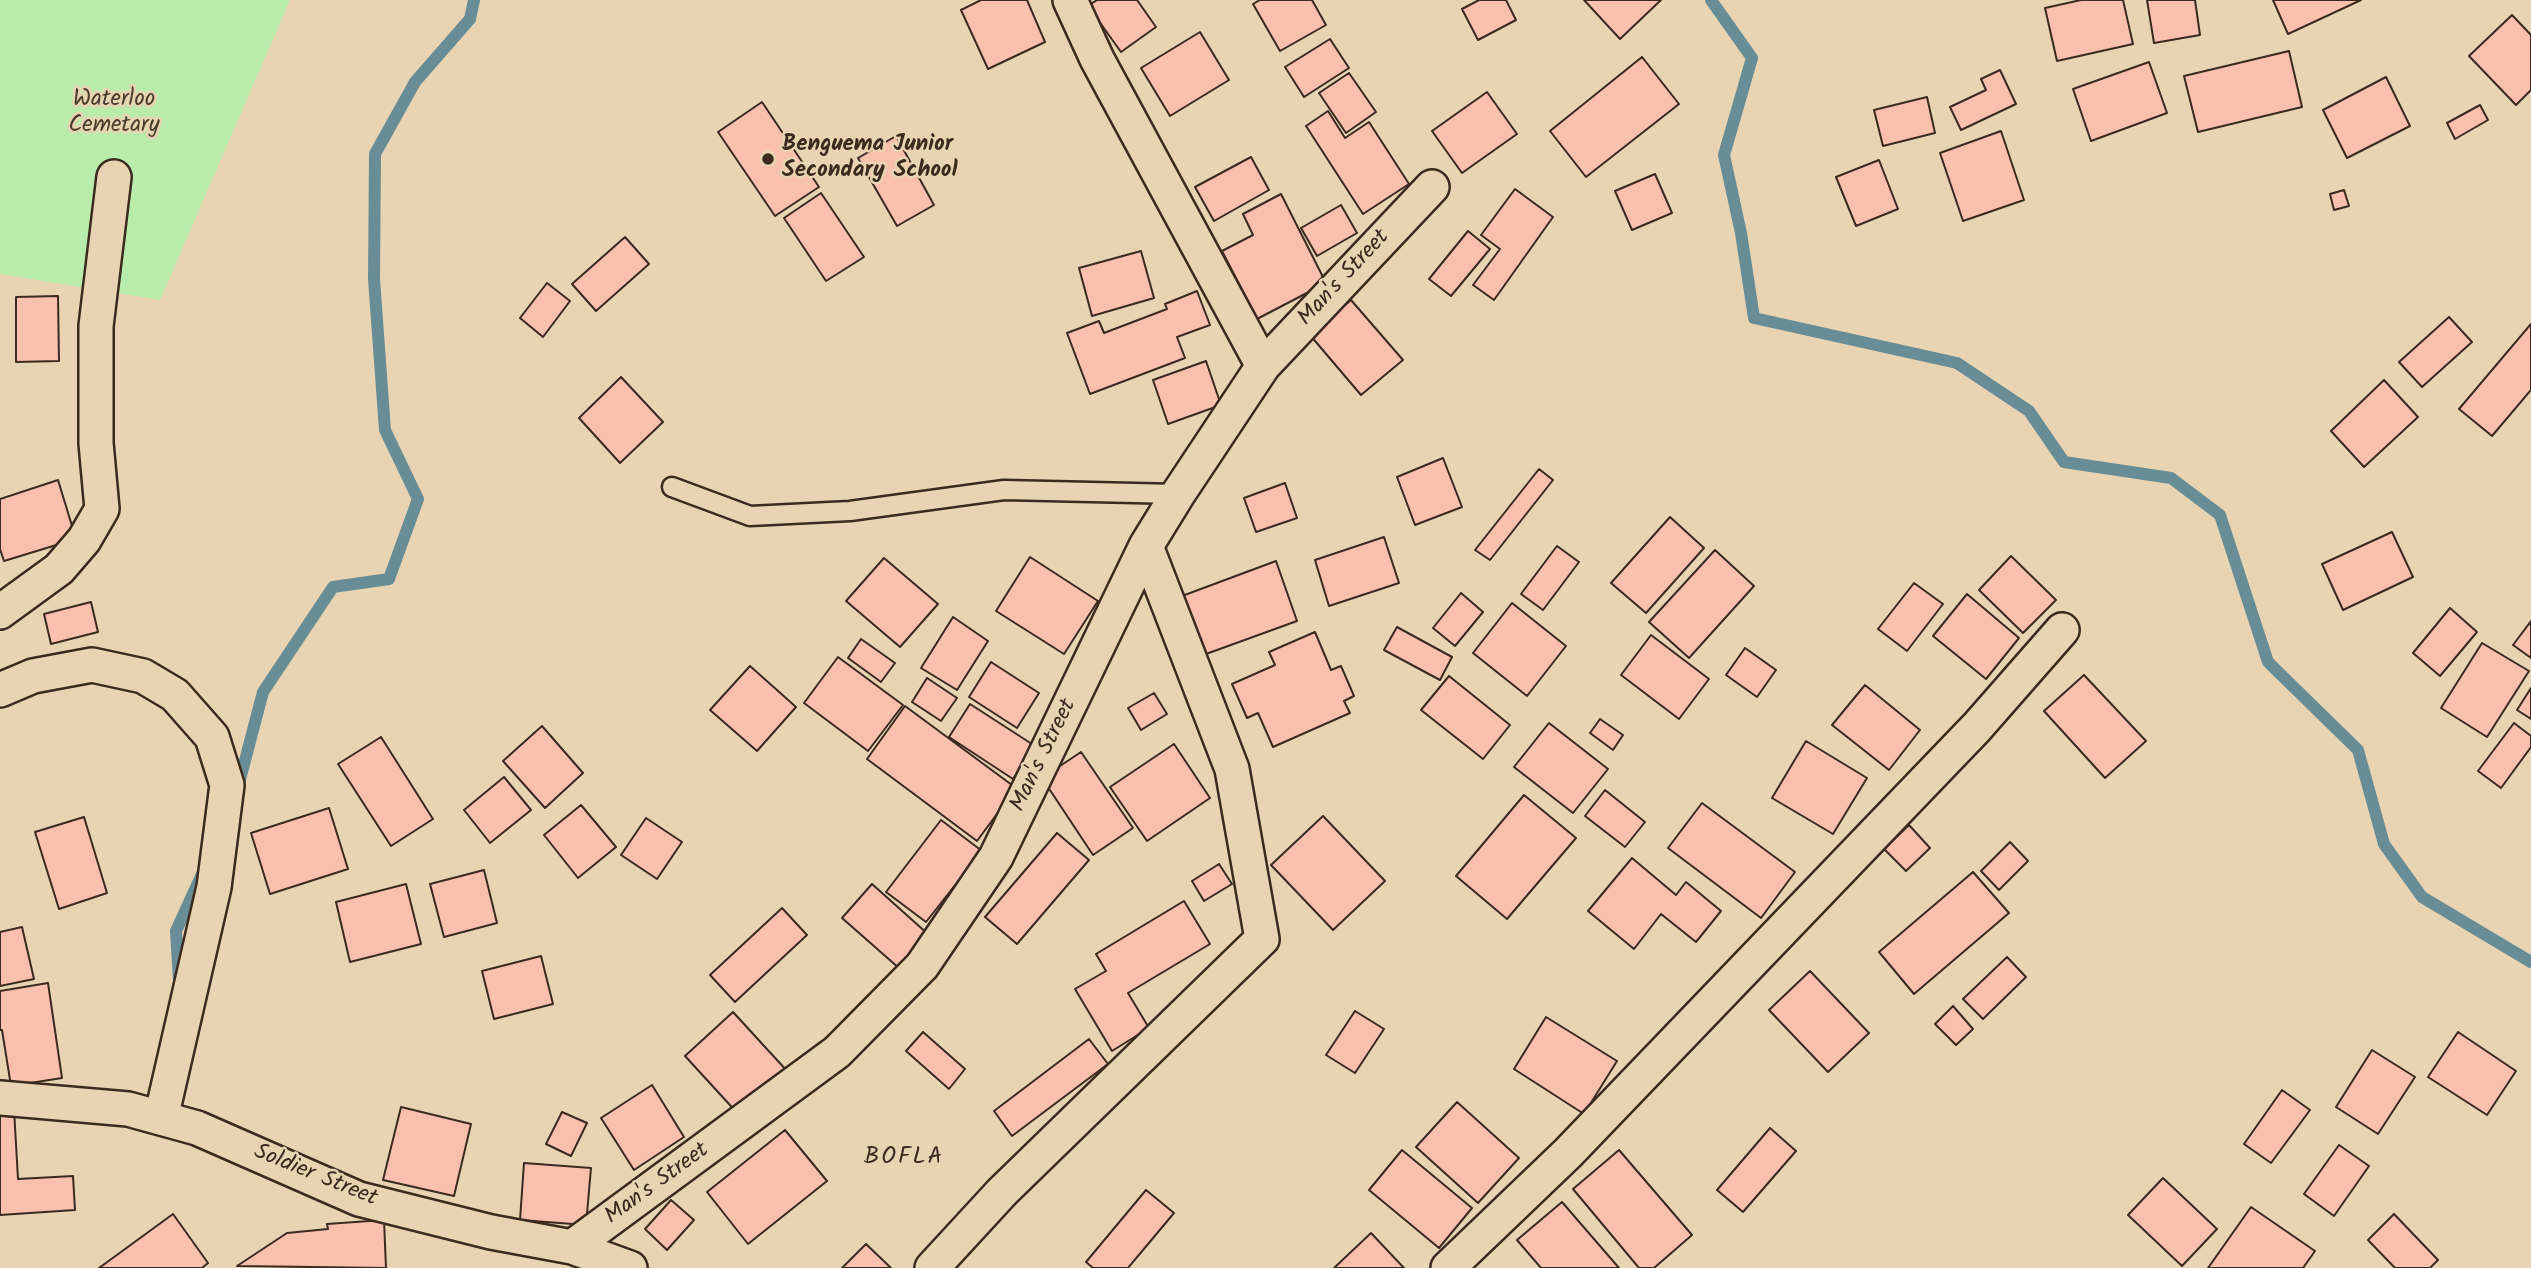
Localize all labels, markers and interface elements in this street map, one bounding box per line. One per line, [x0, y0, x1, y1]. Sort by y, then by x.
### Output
park label: Waterloo Cemetary [69, 87, 159, 141]
place label: Benguema Junior Secondary School [782, 132, 958, 186]
marker: Benguema Junior Secondary School [760, 151, 776, 167]
street label: Man's Street [1293, 225, 1397, 333]
street label: Man's Street [1006, 695, 1084, 817]
street label: Man's Street [601, 1138, 715, 1232]
street label: Soldier Street [249, 1140, 381, 1214]
district label: BOFLA [865, 1145, 943, 1173]

